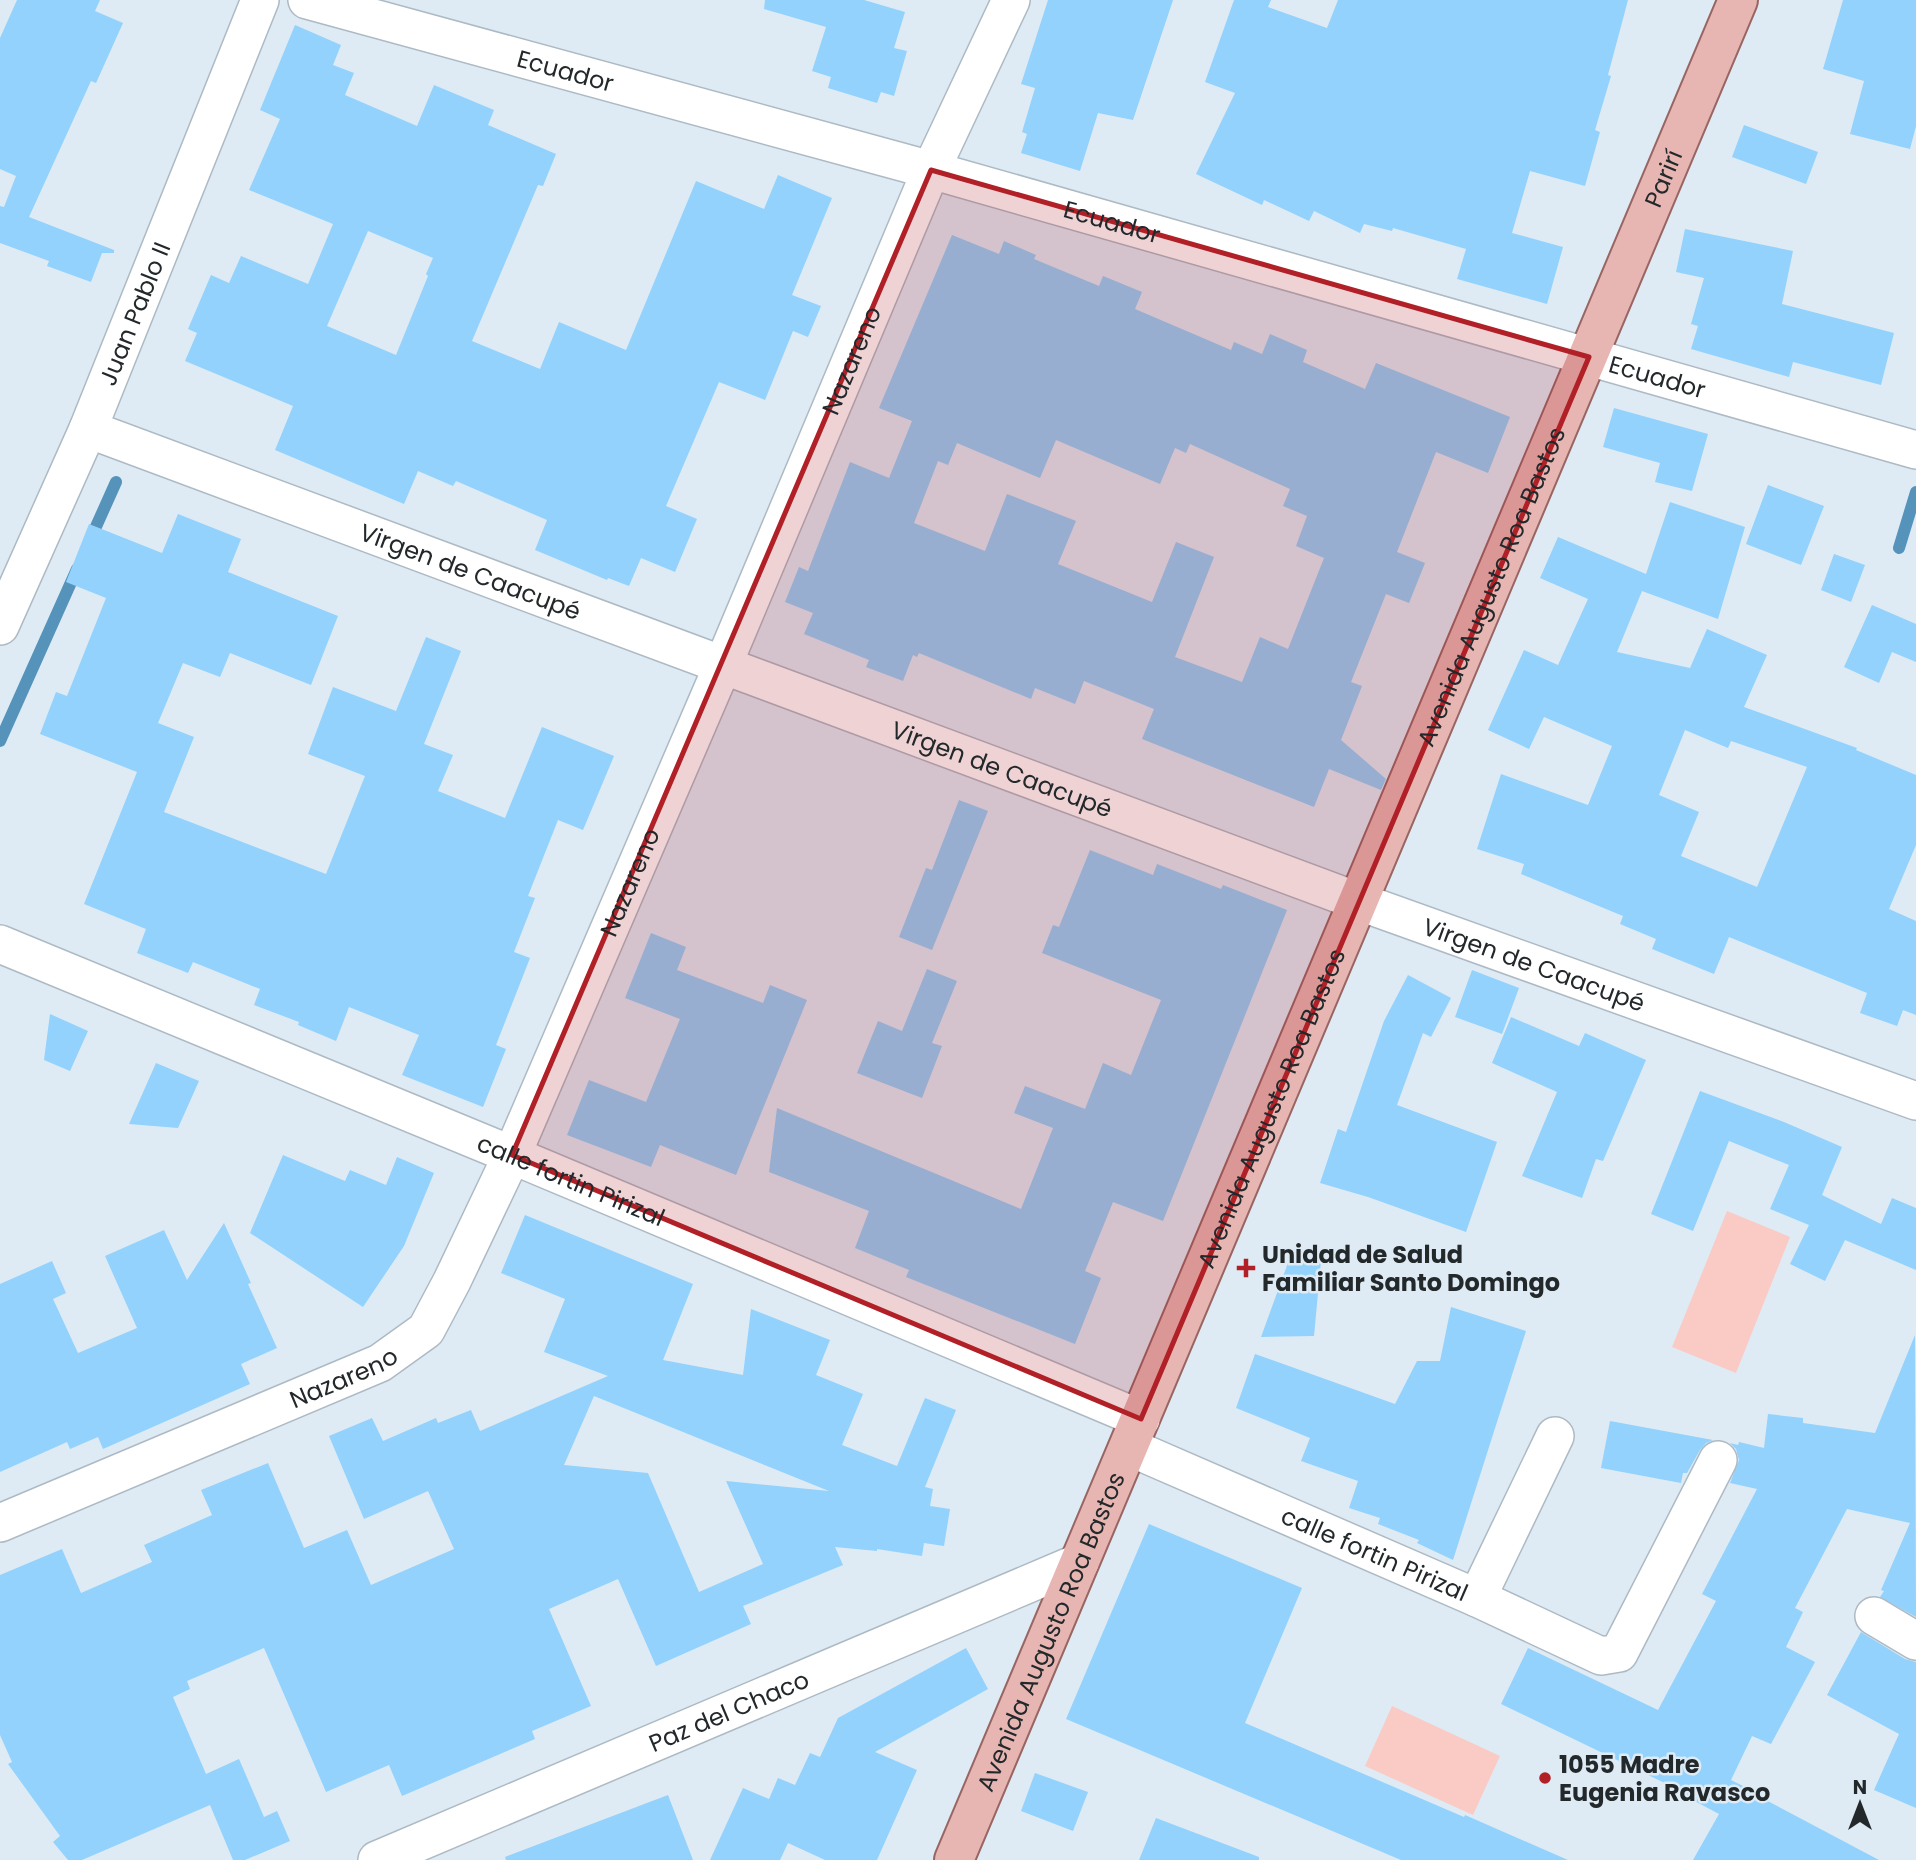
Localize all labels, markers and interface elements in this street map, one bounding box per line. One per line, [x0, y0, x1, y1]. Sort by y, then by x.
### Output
street label: Ecuador [513, 42, 618, 99]
street label: Parirí [1636, 144, 1690, 212]
street label: Ecuador [1060, 192, 1164, 251]
street label: Juan Pablo II [91, 237, 178, 390]
street label: Nazareno [814, 301, 889, 420]
street label: Ecuador [1605, 347, 1710, 406]
street label: Avenida Augusto Roa Bastos [1409, 422, 1573, 751]
street label: Virgen de Caacupé [355, 515, 586, 627]
street label: Virgen de Caacupé [887, 713, 1117, 825]
street label: Nazareno [592, 823, 667, 941]
street label: Virgen de Caacupé [1419, 909, 1650, 1019]
street label: Avenida Augusto Roa Bastos [1189, 943, 1353, 1273]
street label: calle fortin Pirizal [472, 1126, 670, 1234]
place label: Unidad de Salud Familiar Santo Domingo [1262, 1238, 1560, 1299]
marker: Unidad de Salud Familiar Santo Domingo [1236, 1258, 1256, 1278]
street label: Nazareno [284, 1339, 404, 1416]
street label: Avenida Augusto Roa Bastos [968, 1467, 1132, 1796]
street label: calle fortin Pirizal [1276, 1499, 1473, 1609]
street label: Paz del Chaco [644, 1662, 814, 1759]
place label: 1055 Madre Eugenia Ravasco [1559, 1748, 1770, 1809]
north arrow [1825, 1769, 1895, 1839]
marker: 1055 Madre Eugenia Ravasco [1537, 1770, 1553, 1786]
text: N [1853, 1774, 1867, 1801]

